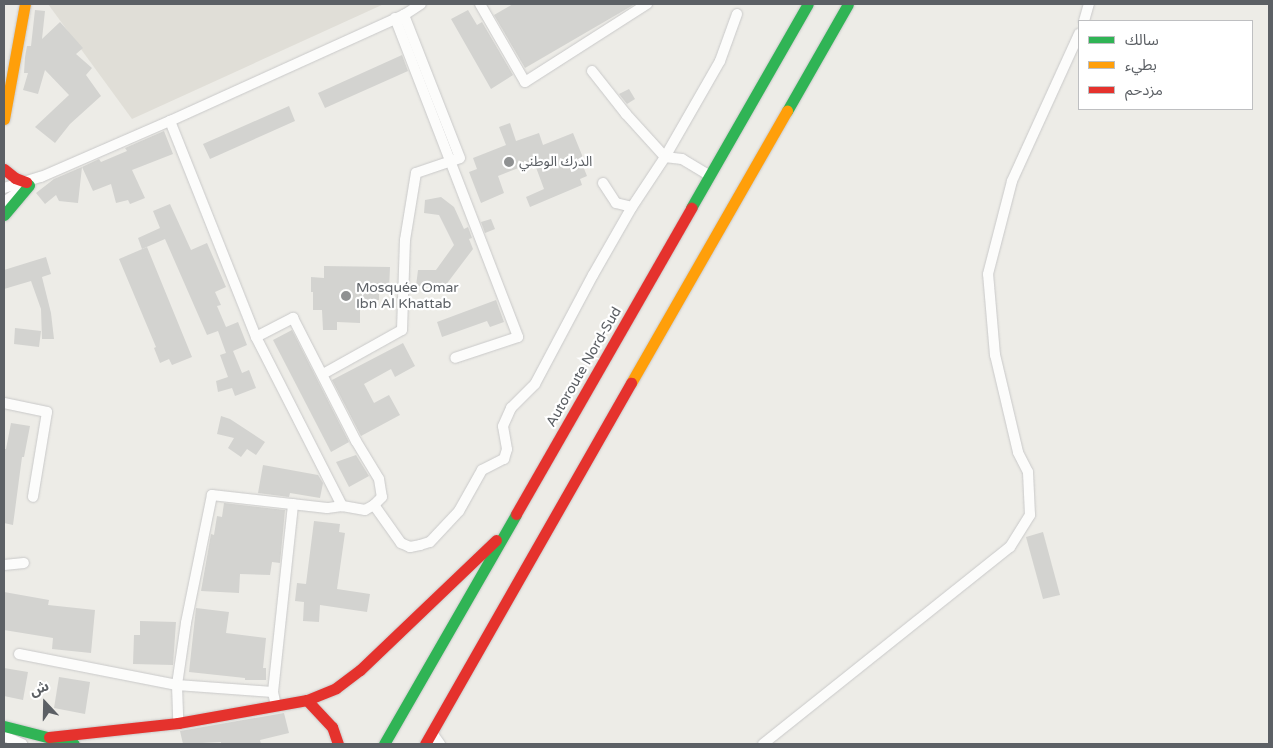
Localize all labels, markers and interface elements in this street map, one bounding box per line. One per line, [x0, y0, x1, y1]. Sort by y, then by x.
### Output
legend [1078, 20, 1253, 110]
text: سالك [1125, 31, 1159, 49]
text: بطيء [1125, 56, 1157, 74]
text: مزدحم [1125, 81, 1163, 99]
place label: الدرك الوطني [519, 154, 592, 170]
marker: الدرك الوطني [503, 156, 515, 168]
place label: Mosquée Omar Ibn Al Khattab [356, 280, 459, 312]
marker: Mosquée Omar Ibn Al Khattab [340, 290, 352, 302]
street label: Autoroute Nord-Sud [543, 304, 625, 430]
text: ش [27, 677, 51, 700]
north arrow [20, 678, 70, 728]

